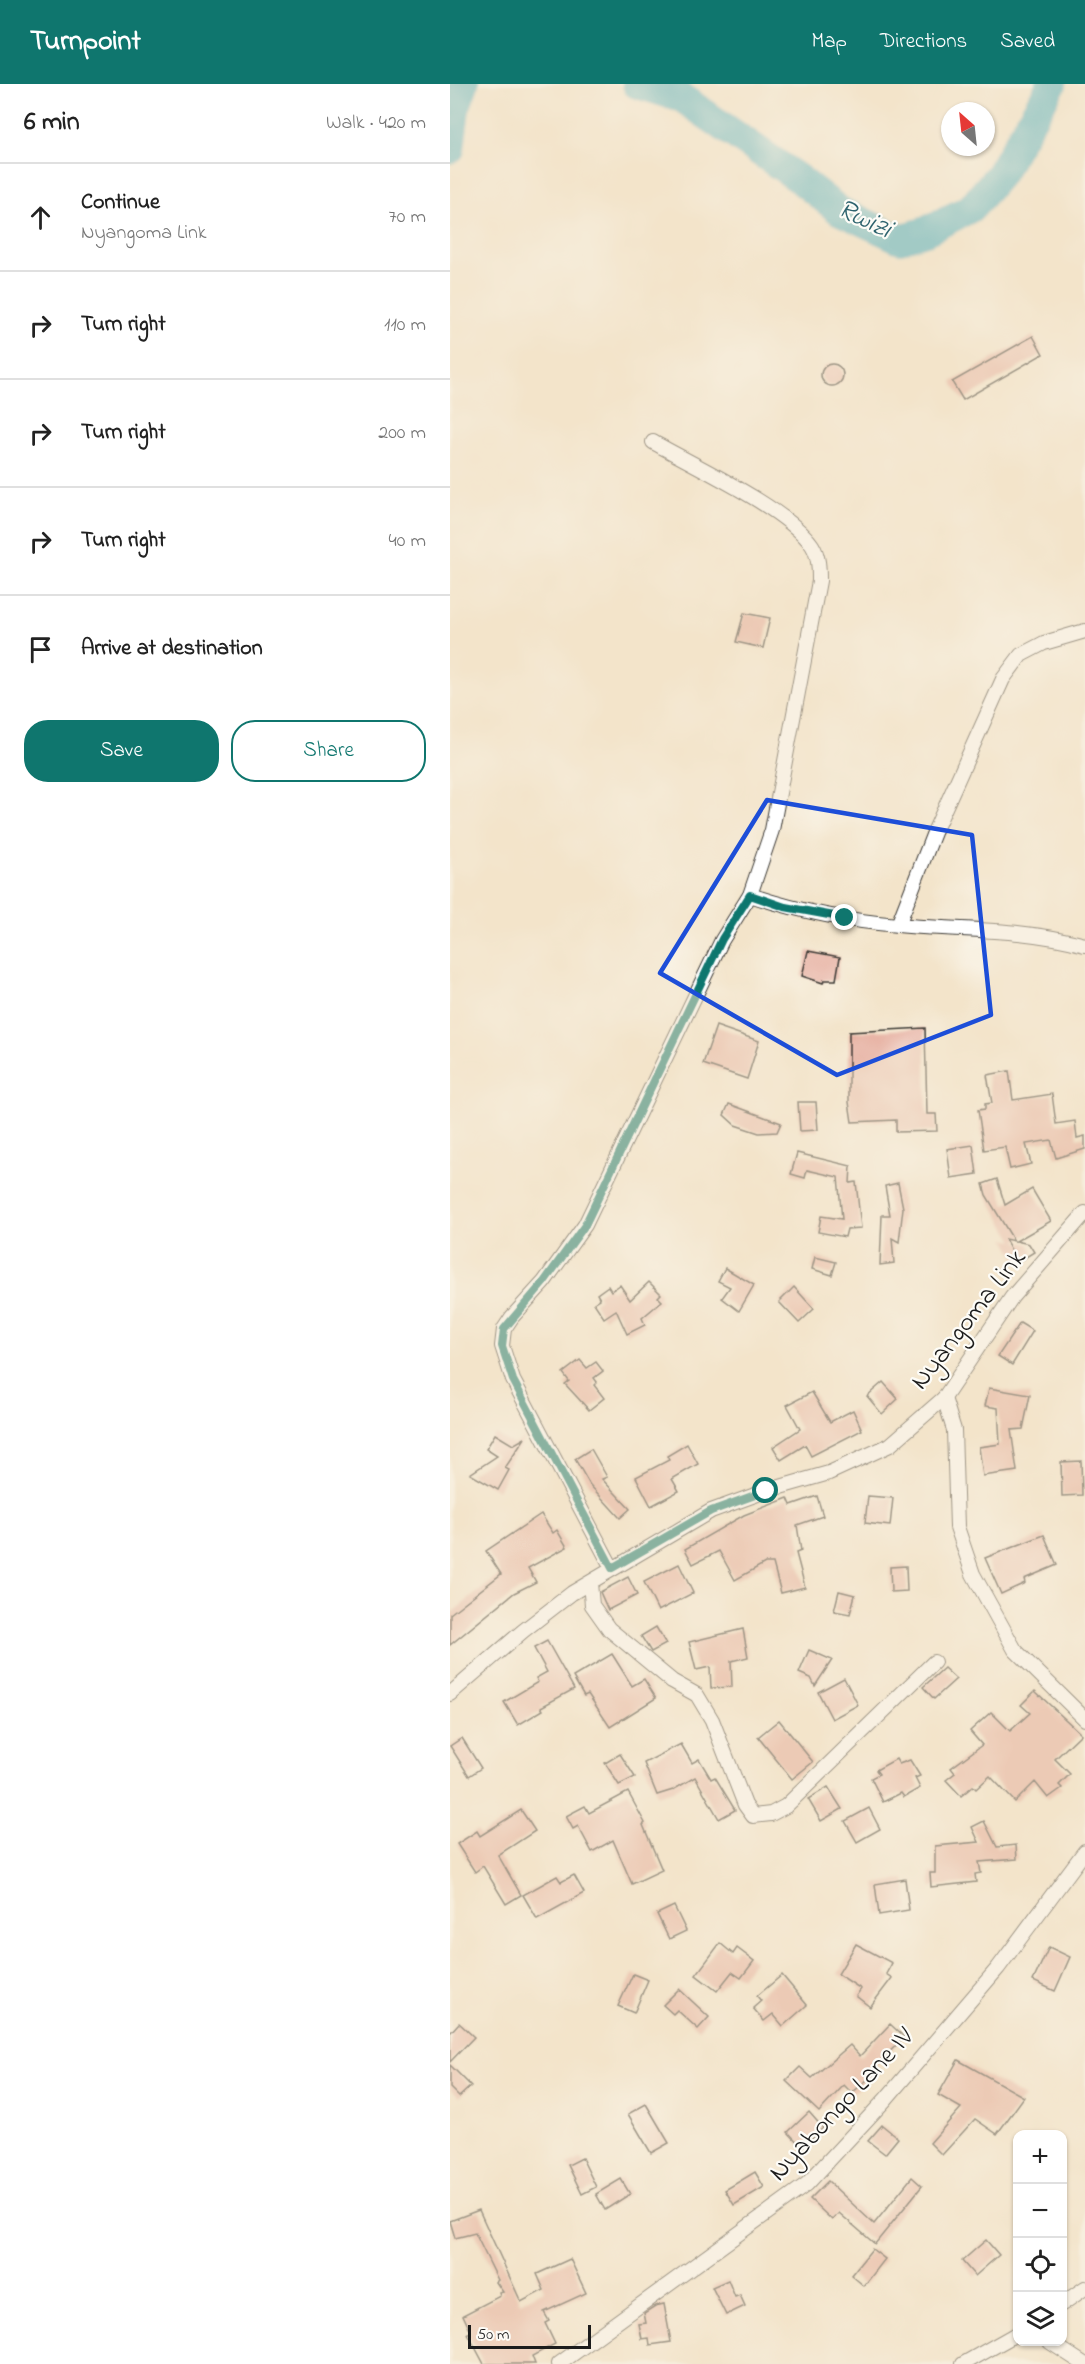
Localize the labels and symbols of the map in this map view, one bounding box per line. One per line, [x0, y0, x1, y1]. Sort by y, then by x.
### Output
north arrow [941, 102, 995, 156]
water label: Rwizi [830, 189, 901, 252]
route end [831, 904, 857, 930]
street label: Nyangoma Link [901, 1241, 1037, 1399]
route start [752, 1477, 778, 1503]
street label: Nyabongo Lane IV [760, 2019, 924, 2191]
scale bar [468, 2322, 591, 2350]

